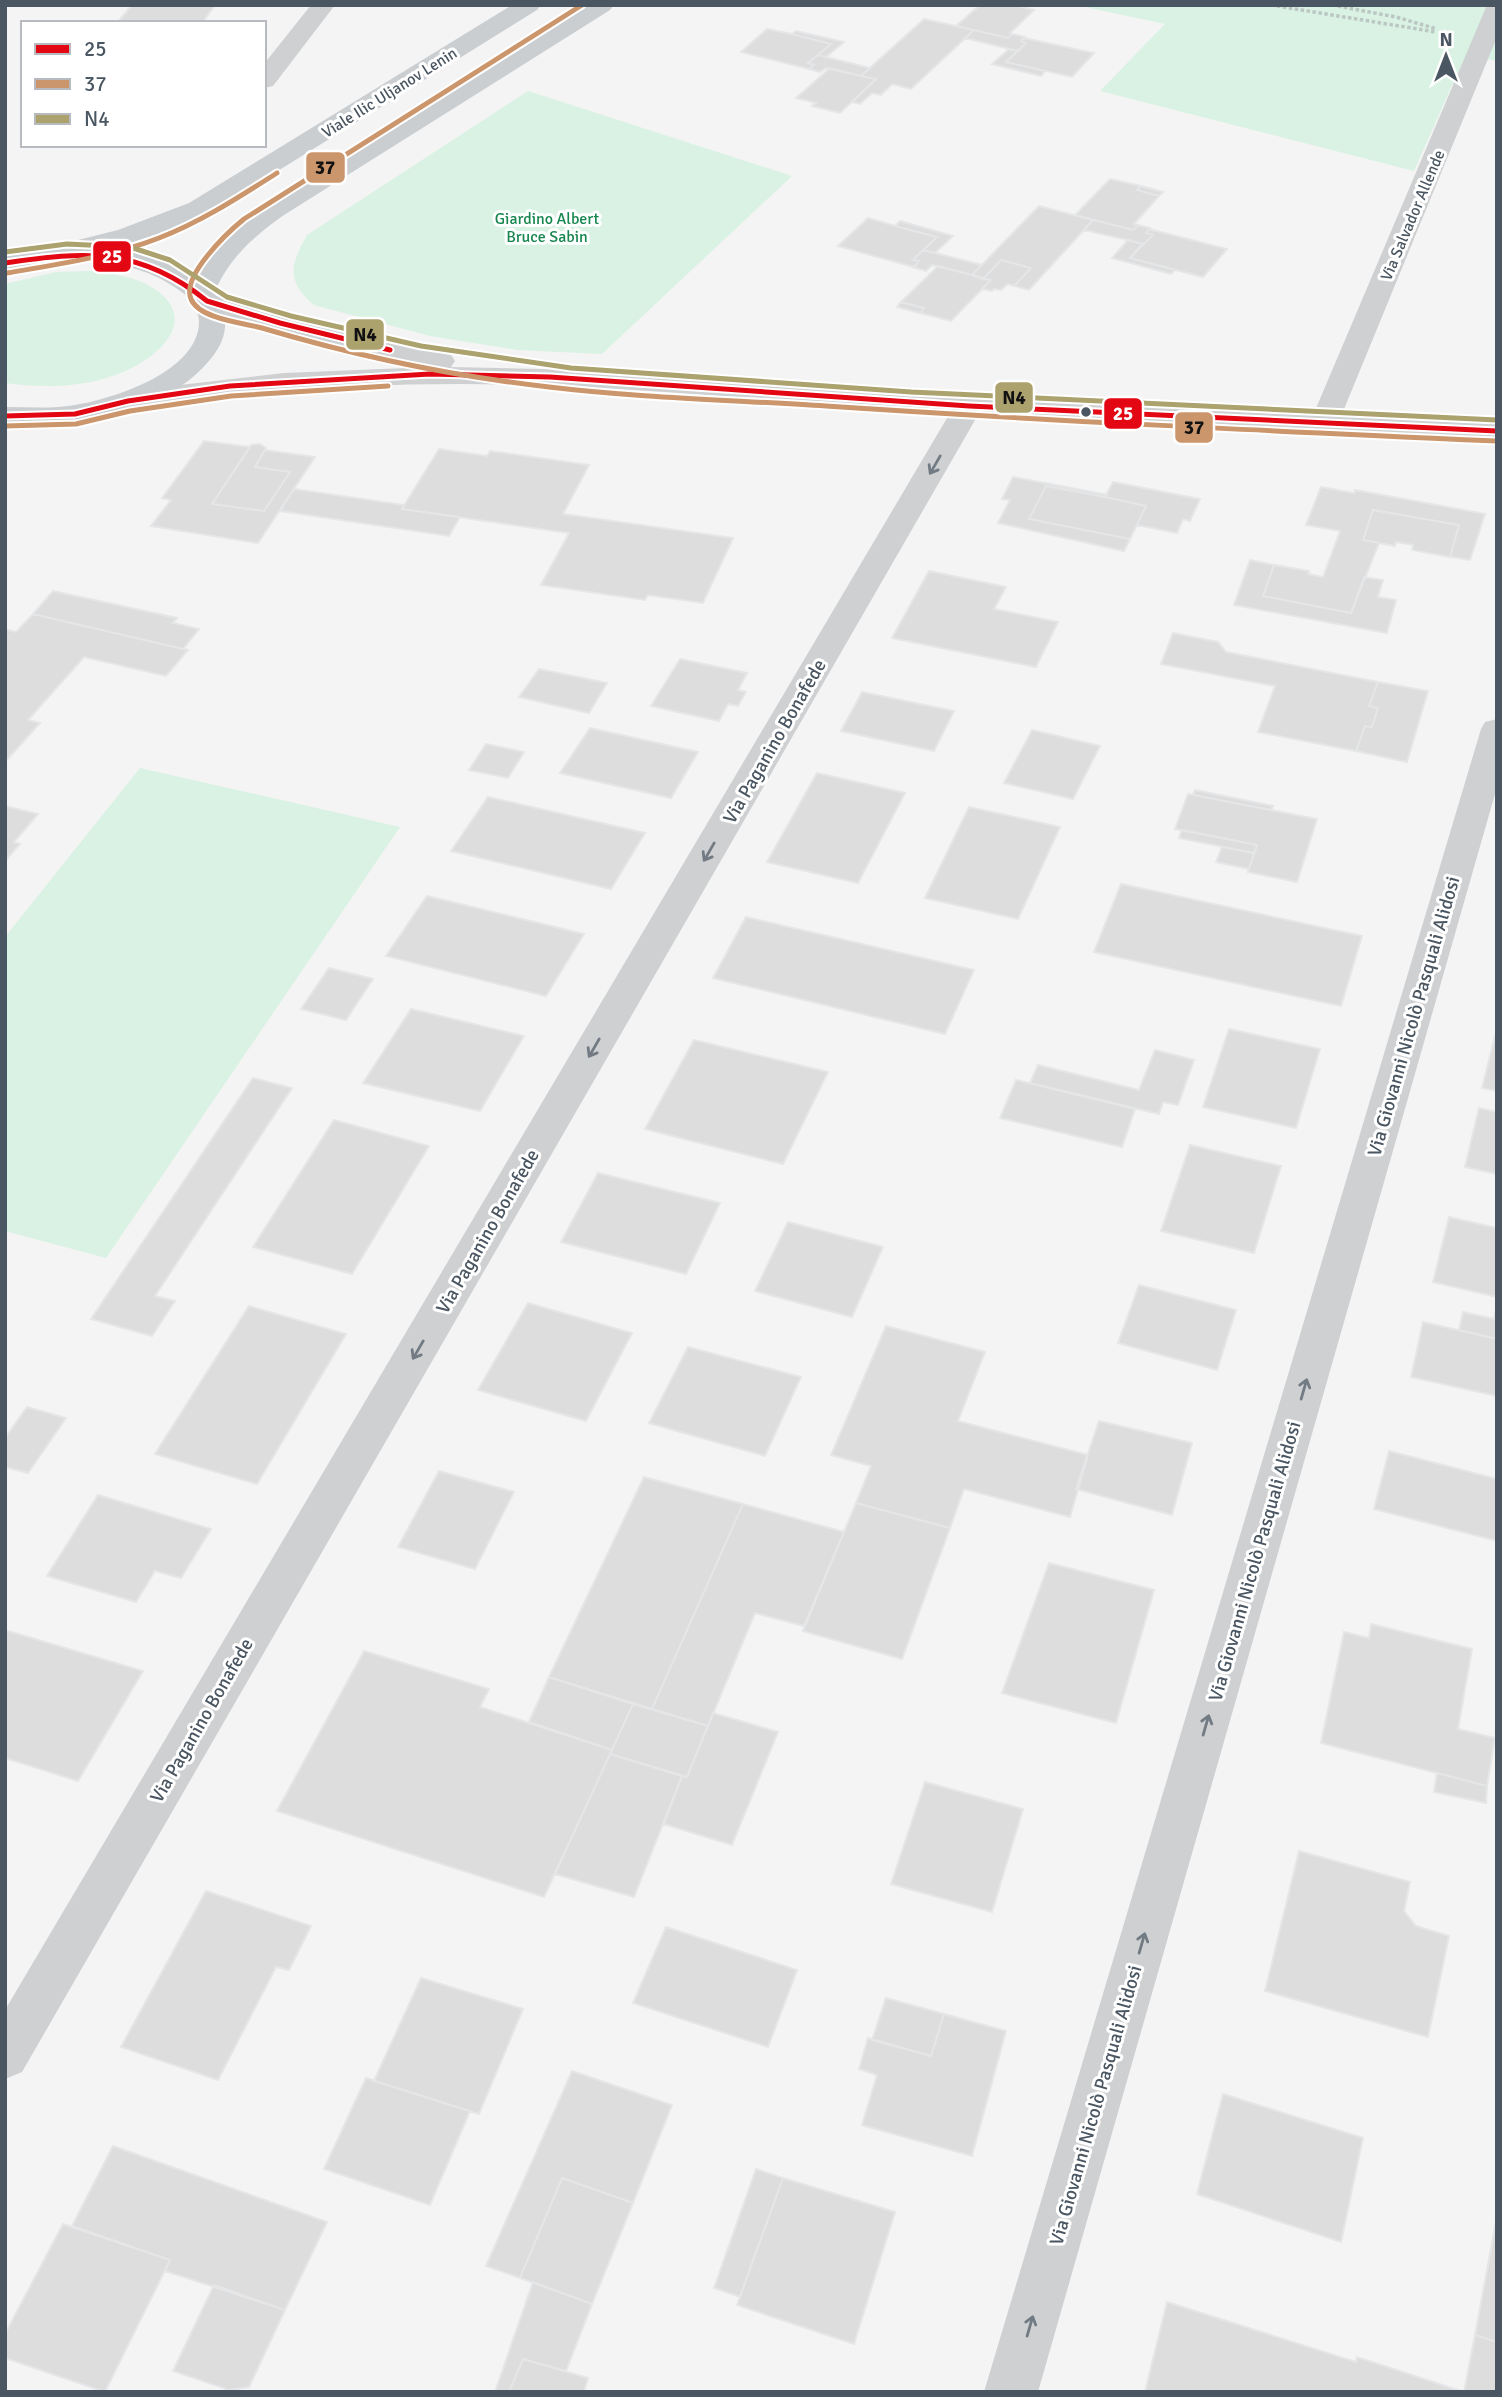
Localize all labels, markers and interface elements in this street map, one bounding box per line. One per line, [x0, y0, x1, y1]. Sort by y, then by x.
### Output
legend [21, 21, 266, 147]
north arrow [1411, 21, 1481, 91]
text: N [1439, 28, 1453, 52]
text: 25 [84, 36, 107, 62]
street label: Viale Ilic Uljanov Lenin [318, 43, 461, 143]
text: 37 [84, 71, 107, 97]
text: N4 [84, 106, 110, 132]
street label: Via Salvador Allende [1376, 147, 1450, 284]
line badge: 37 [305, 151, 346, 184]
text: 37 [315, 156, 335, 180]
park label: Giardino Albert Bruce Sabin [495, 209, 600, 247]
line badge: 25 [92, 240, 132, 273]
text: 25 [102, 245, 122, 269]
line badge: N4 [345, 318, 385, 351]
text: N4 [353, 323, 377, 347]
line badge: N4 [994, 381, 1034, 414]
text: N4 [1002, 386, 1026, 410]
line badge: 25 [1103, 397, 1143, 430]
text: 25 [1113, 402, 1133, 426]
unlabelled marker [1079, 405, 1093, 419]
line badge: 37 [1174, 411, 1214, 444]
text: 37 [1184, 416, 1204, 440]
one-way arrow [928, 454, 942, 474]
street label: Via Paganino Bonafede [718, 655, 832, 828]
one-way arrow [702, 841, 716, 861]
street label: Via Giovanni Nicolò Pasquali Alidosi [1362, 873, 1465, 1159]
one-way arrow [587, 1037, 600, 1058]
street label: Via Paganino Bonafede [431, 1145, 545, 1318]
one-way arrow [410, 1340, 424, 1360]
one-way arrow [1298, 1378, 1311, 1400]
street label: Via Giovanni Nicolò Pasquali Alidosi [1203, 1418, 1306, 1704]
street label: Via Paganino Bonafede [145, 1634, 259, 1807]
one-way arrow [1200, 1714, 1213, 1736]
one-way arrow [1136, 1933, 1149, 1955]
street label: Via Giovanni Nicolò Pasquali Alidosi [1044, 1962, 1147, 2248]
one-way arrow [1024, 2315, 1037, 2337]

